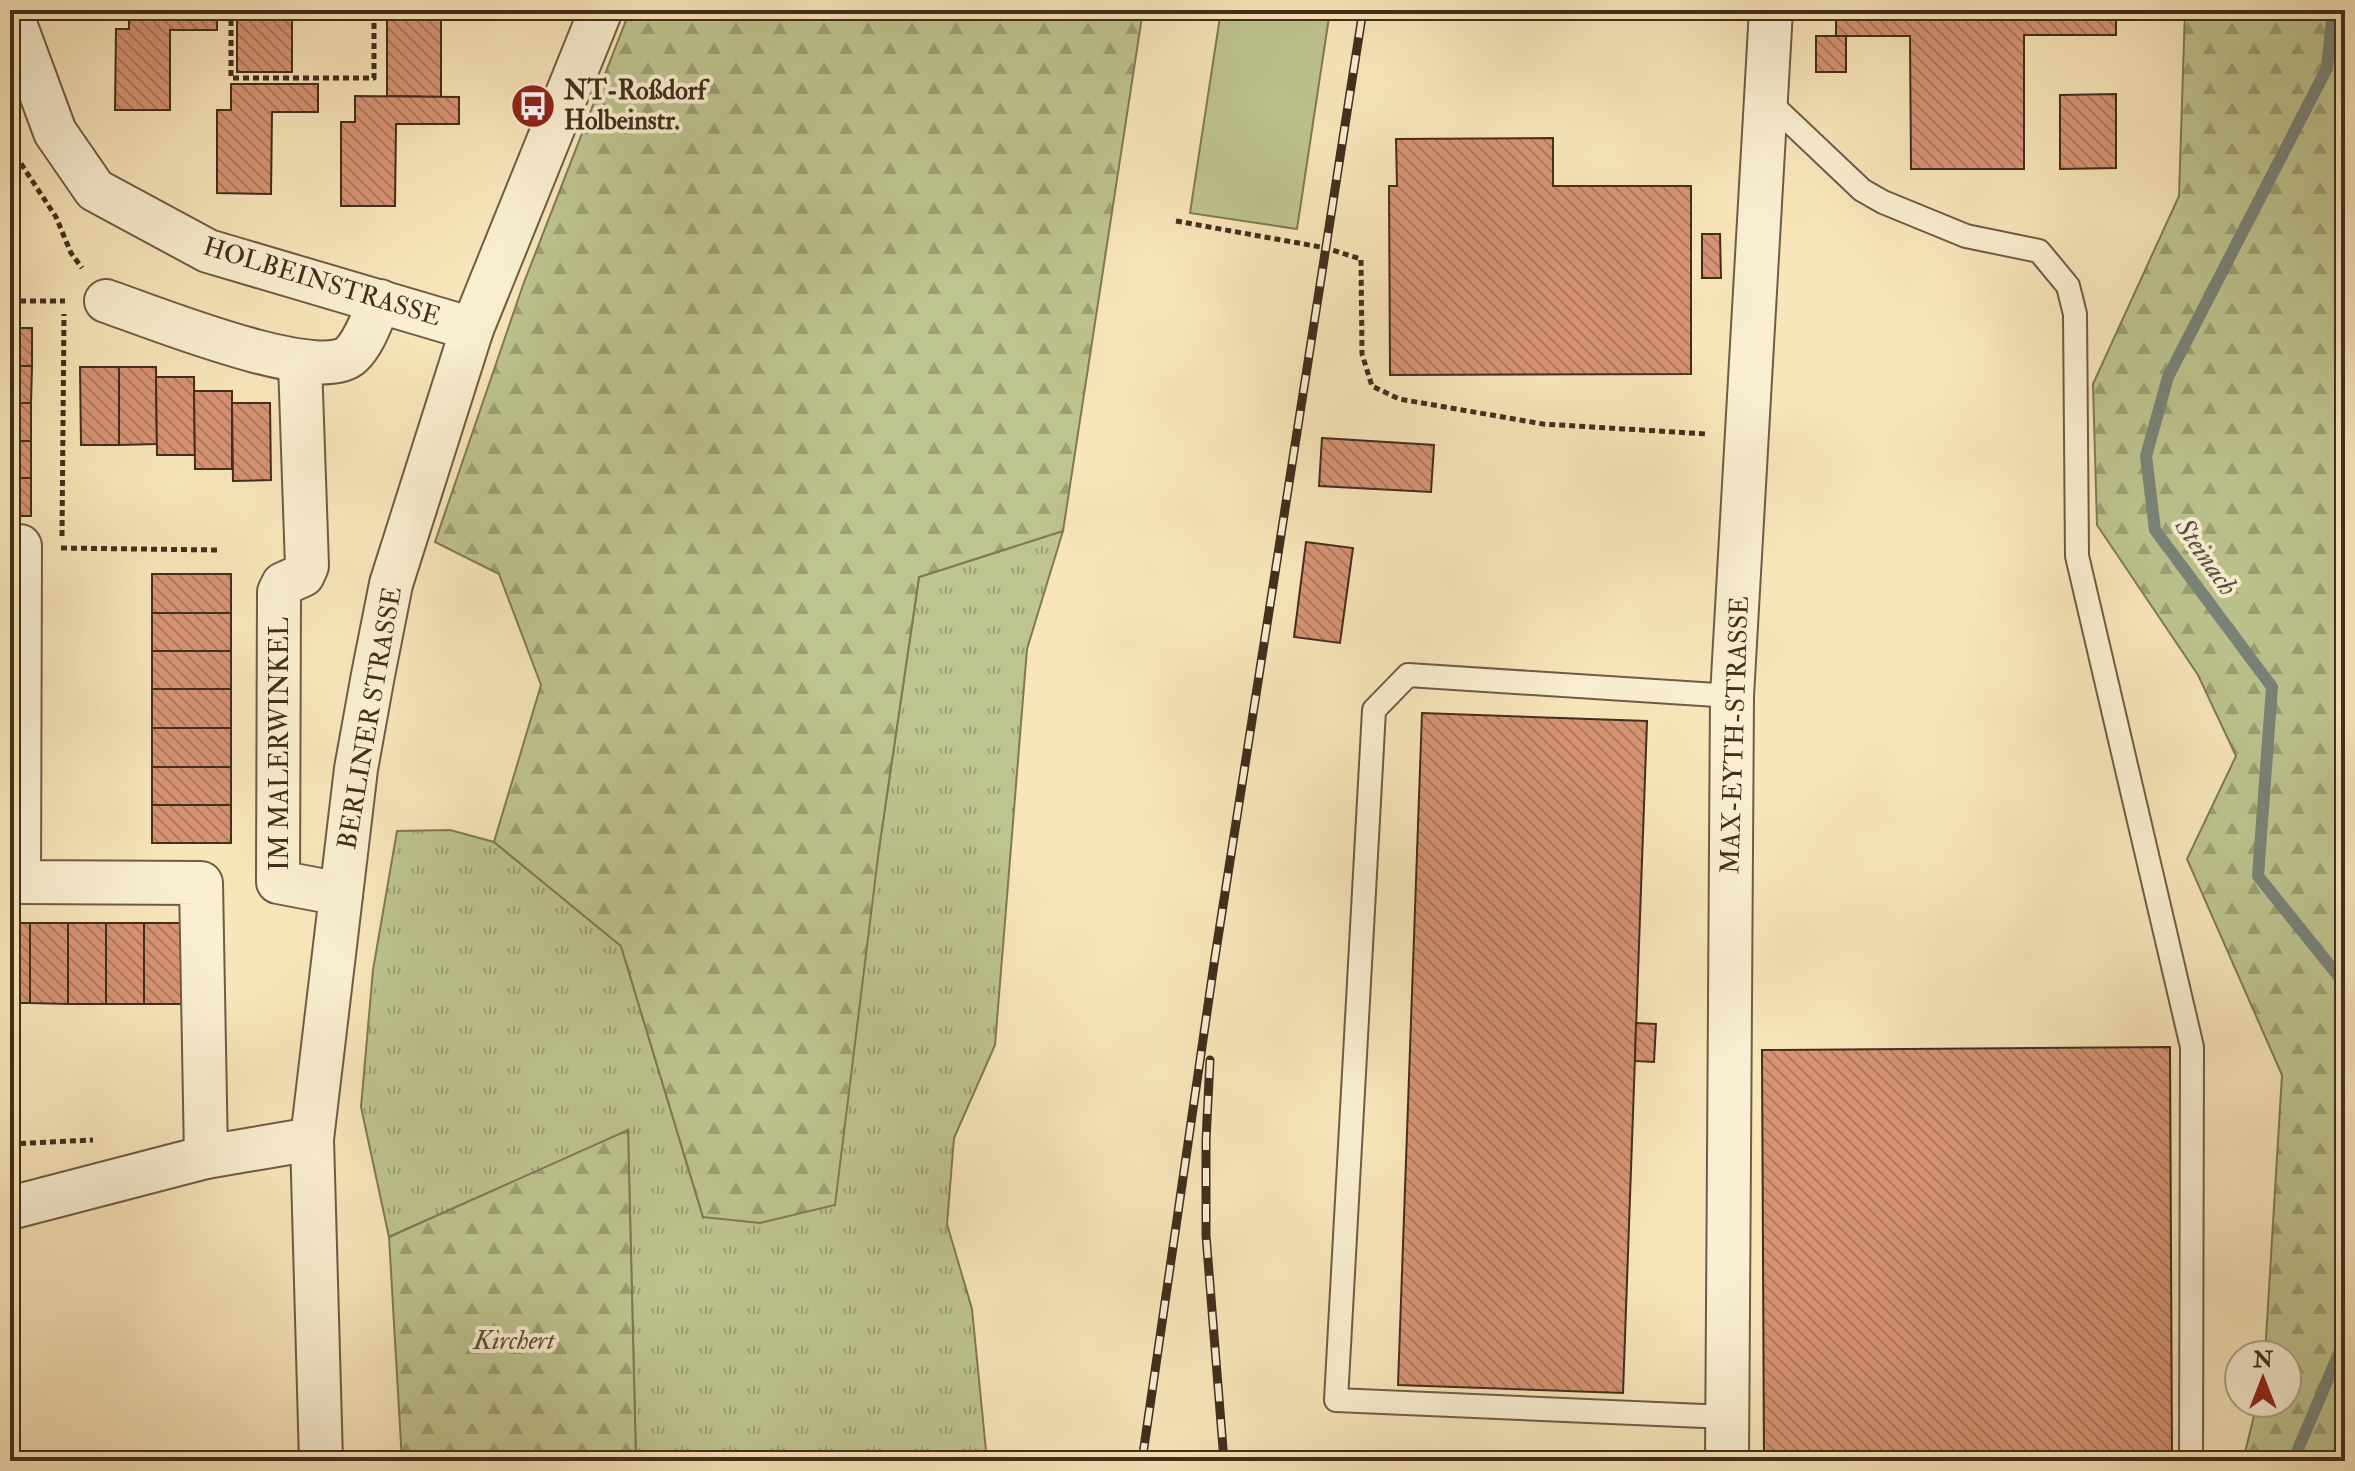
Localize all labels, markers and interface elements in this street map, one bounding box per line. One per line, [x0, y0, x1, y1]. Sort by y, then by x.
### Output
place label: NT-Roßdorf Holbeinstr. [563, 75, 711, 137]
bus stop icon: NT-Roßdorf Holbeinstr. [509, 82, 557, 130]
street label: HOLBEINSTRASSE [199, 231, 445, 333]
water label: Steinach [2166, 510, 2245, 603]
street label: BERLINER STRASSE [331, 584, 409, 852]
street label: MAX-EYTH-STRASSE [1714, 596, 1756, 874]
street label: IM MALERWINKEL [264, 617, 296, 871]
park label: Kirchert [472, 1325, 556, 1357]
north arrow [2223, 1339, 2303, 1419]
text: N [2252, 1346, 2273, 1374]

